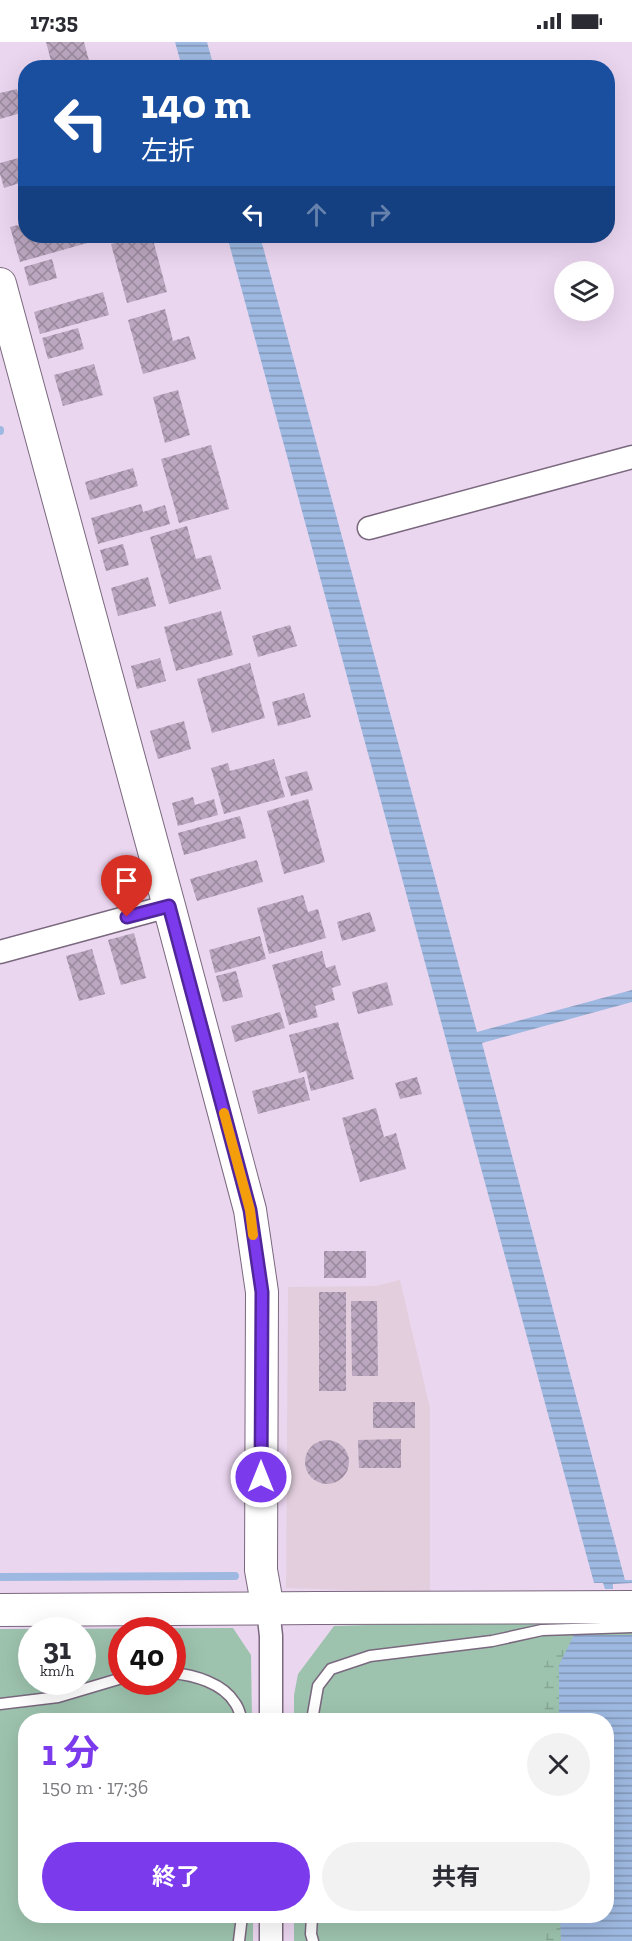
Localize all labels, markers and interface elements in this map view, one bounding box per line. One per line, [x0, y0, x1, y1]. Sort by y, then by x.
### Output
text: 17:35 [30, 8, 78, 35]
text: 140 m [141, 78, 251, 129]
icon: left [42, 84, 120, 162]
text: 左折 [141, 135, 195, 167]
icon: left [237, 198, 270, 231]
icon: ahead [300, 198, 333, 231]
icon: right [363, 198, 396, 231]
map controls [554, 261, 614, 321]
button: layers [554, 261, 614, 321]
pin [101, 855, 152, 917]
icon: arrive [110, 864, 143, 897]
position arrow [229, 1445, 293, 1509]
speed limit sign: 40 [108, 1617, 186, 1695]
text: 31 [43, 1631, 71, 1667]
text: km/h [40, 1662, 74, 1680]
text: 1 分 [42, 1731, 99, 1774]
button: close [527, 1733, 590, 1796]
text: 150 m · 17:36 [42, 1775, 148, 1799]
button: 終了 [42, 1842, 310, 1911]
button: 共有 [322, 1842, 590, 1911]

